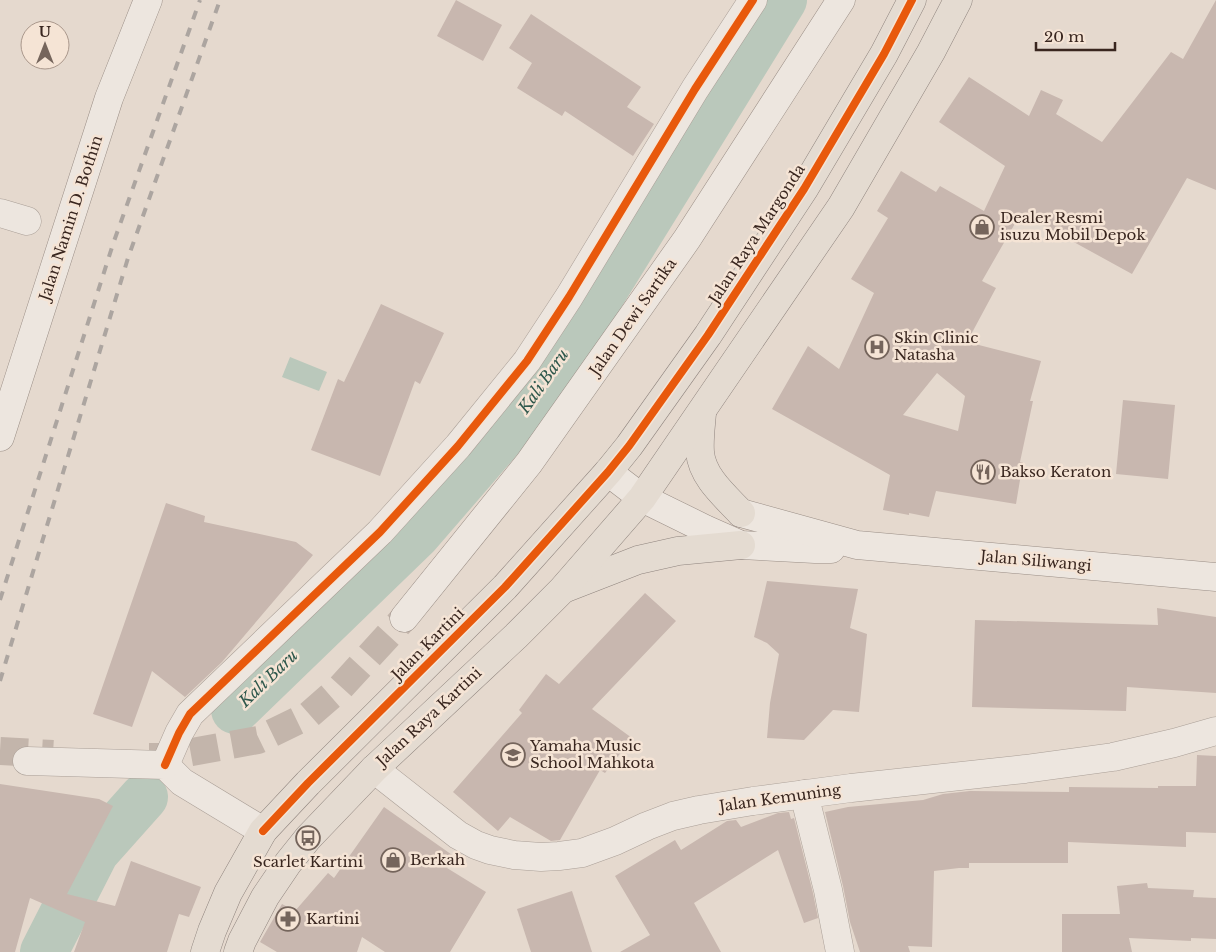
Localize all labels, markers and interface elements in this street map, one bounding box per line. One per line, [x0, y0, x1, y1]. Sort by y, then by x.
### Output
north arrow [20, 20, 70, 70]
scale bar [1036, 20, 1115, 52]
text: U [39, 23, 52, 41]
text: 20 m [1044, 27, 1084, 46]
street label: Jalan Namin D. Bothin [34, 133, 106, 305]
street label: Jalan Raya Margonda [703, 160, 809, 309]
place label: Dealer Resmi isuzu Mobil Depok [1000, 208, 1146, 244]
shop icon: Dealer Resmi isuzu Mobil Depok [969, 214, 995, 240]
street label: Jalan Dewi Sartika [584, 254, 681, 381]
place label: Skin Clinic Natasha [894, 328, 978, 364]
hospital icon: Skin Clinic Natasha [864, 334, 890, 360]
water label: Kali Baru [513, 345, 572, 418]
restaurant icon: Bakso Keraton [970, 459, 996, 485]
place label: Bakso Keraton [1000, 462, 1111, 481]
street label: Jalan Siliwangi [978, 546, 1092, 575]
street label: Jalan Kartini [386, 603, 468, 685]
water label: Kali Baru [234, 645, 302, 712]
street label: Jalan Raya Kartini [371, 663, 485, 772]
place label: Yamaha Music School Mahkota [529, 736, 655, 772]
school or university icon: Yamaha Music School Mahkota [500, 742, 526, 768]
street label: Jalan Kemuning [716, 779, 843, 816]
bus stop icon: Scarlet Kartini [295, 825, 321, 851]
shop icon: Berkah [380, 847, 406, 873]
place label: Berkah [410, 850, 465, 869]
place label: Scarlet Kartini [253, 852, 363, 871]
pharmacy icon: Kartini [275, 906, 301, 932]
place label: Kartini [306, 909, 359, 928]

